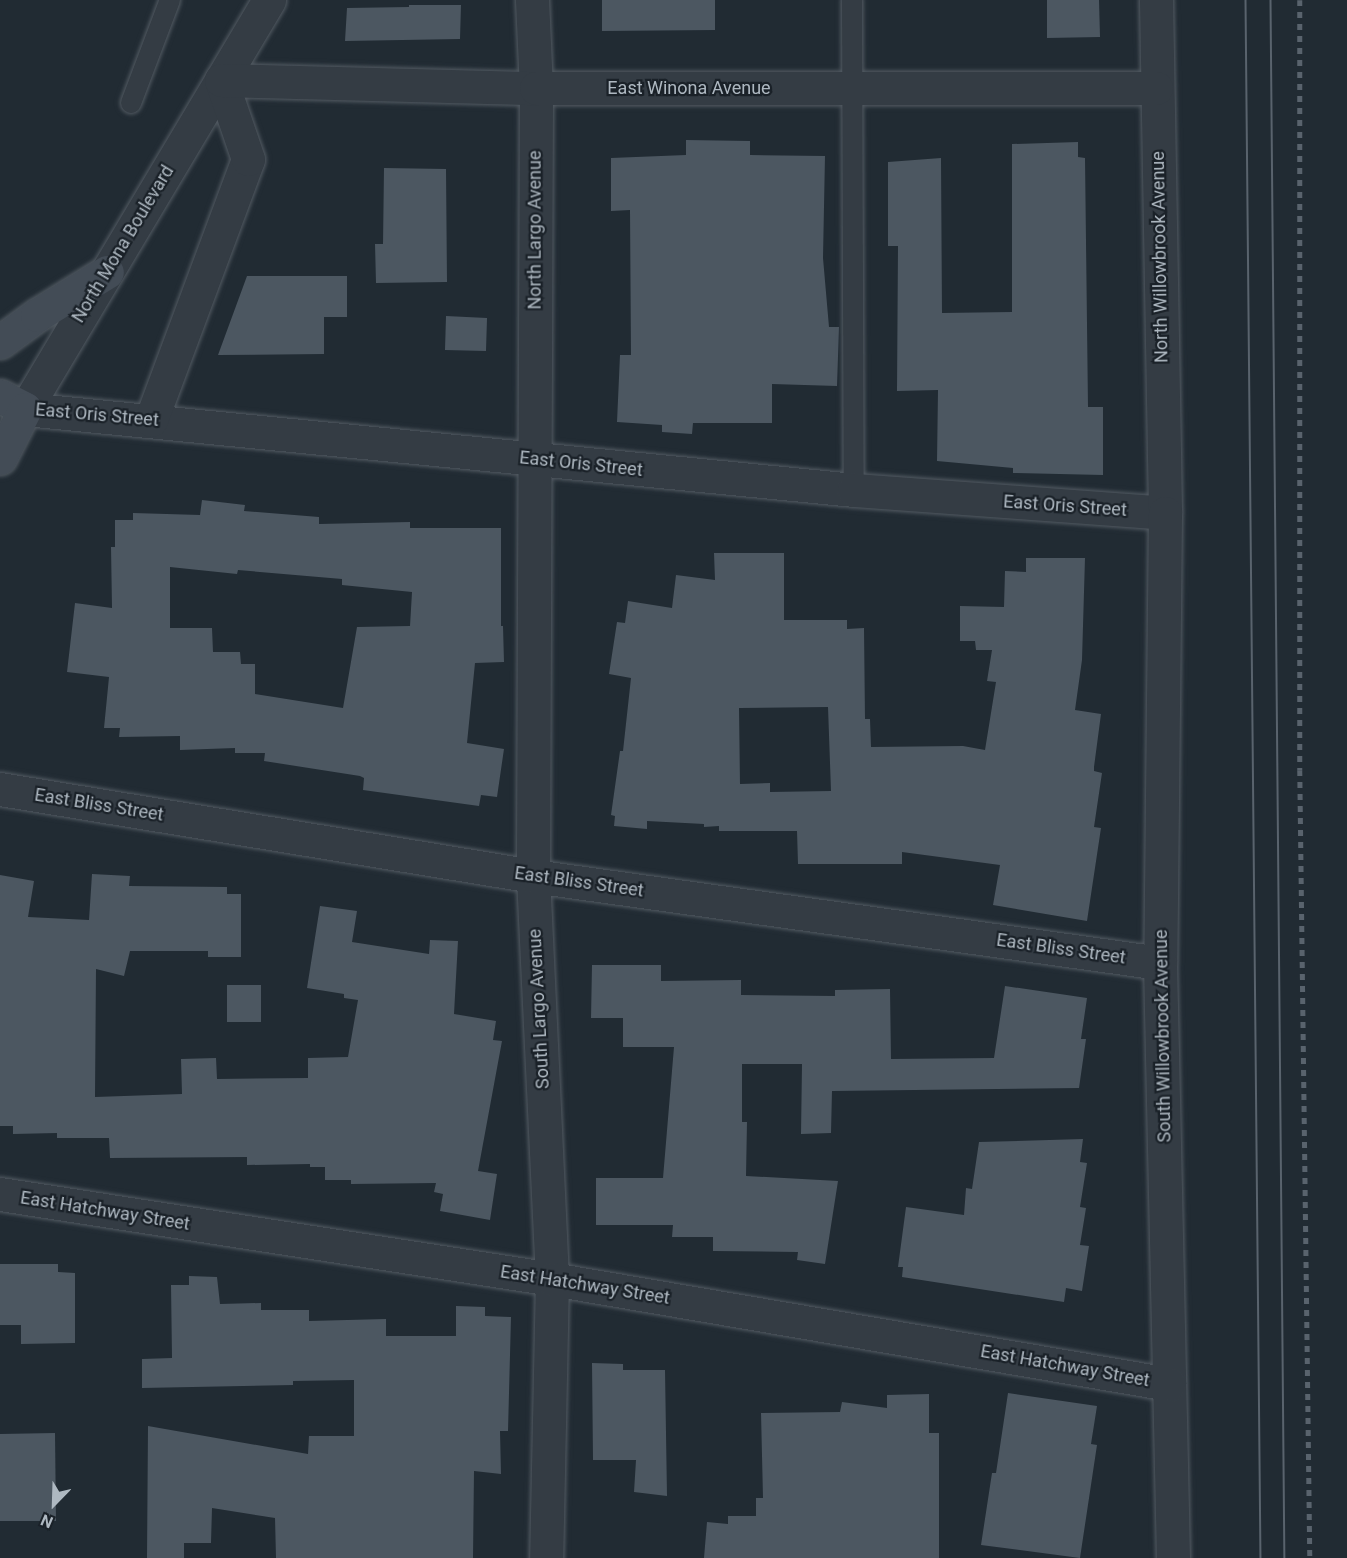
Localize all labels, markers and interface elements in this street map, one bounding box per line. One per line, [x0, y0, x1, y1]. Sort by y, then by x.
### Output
street label: East Winona Avenue [607, 77, 771, 99]
street label: North Largo Avenue [524, 150, 546, 310]
street label: North Willowbrook Avenue [1147, 151, 1173, 363]
street label: North Mona Boulevard [67, 161, 179, 327]
street label: East Oris Street [34, 399, 160, 431]
street label: East Oris Street [518, 447, 644, 481]
street label: East Oris Street [1003, 491, 1127, 521]
street label: East Bliss Street [33, 784, 165, 826]
street label: East Bliss Street [513, 862, 645, 902]
street label: South Largo Avenue [524, 928, 554, 1090]
street label: East Bliss Street [995, 929, 1127, 969]
street label: South Willowbrook Avenue [1150, 929, 1176, 1143]
street label: East Hatchway Street [19, 1187, 191, 1235]
street label: East Hatchway Street [499, 1261, 671, 1309]
street label: East Hatchway Street [979, 1341, 1151, 1391]
north arrow [24, 1474, 84, 1534]
text: N [38, 1510, 56, 1532]

